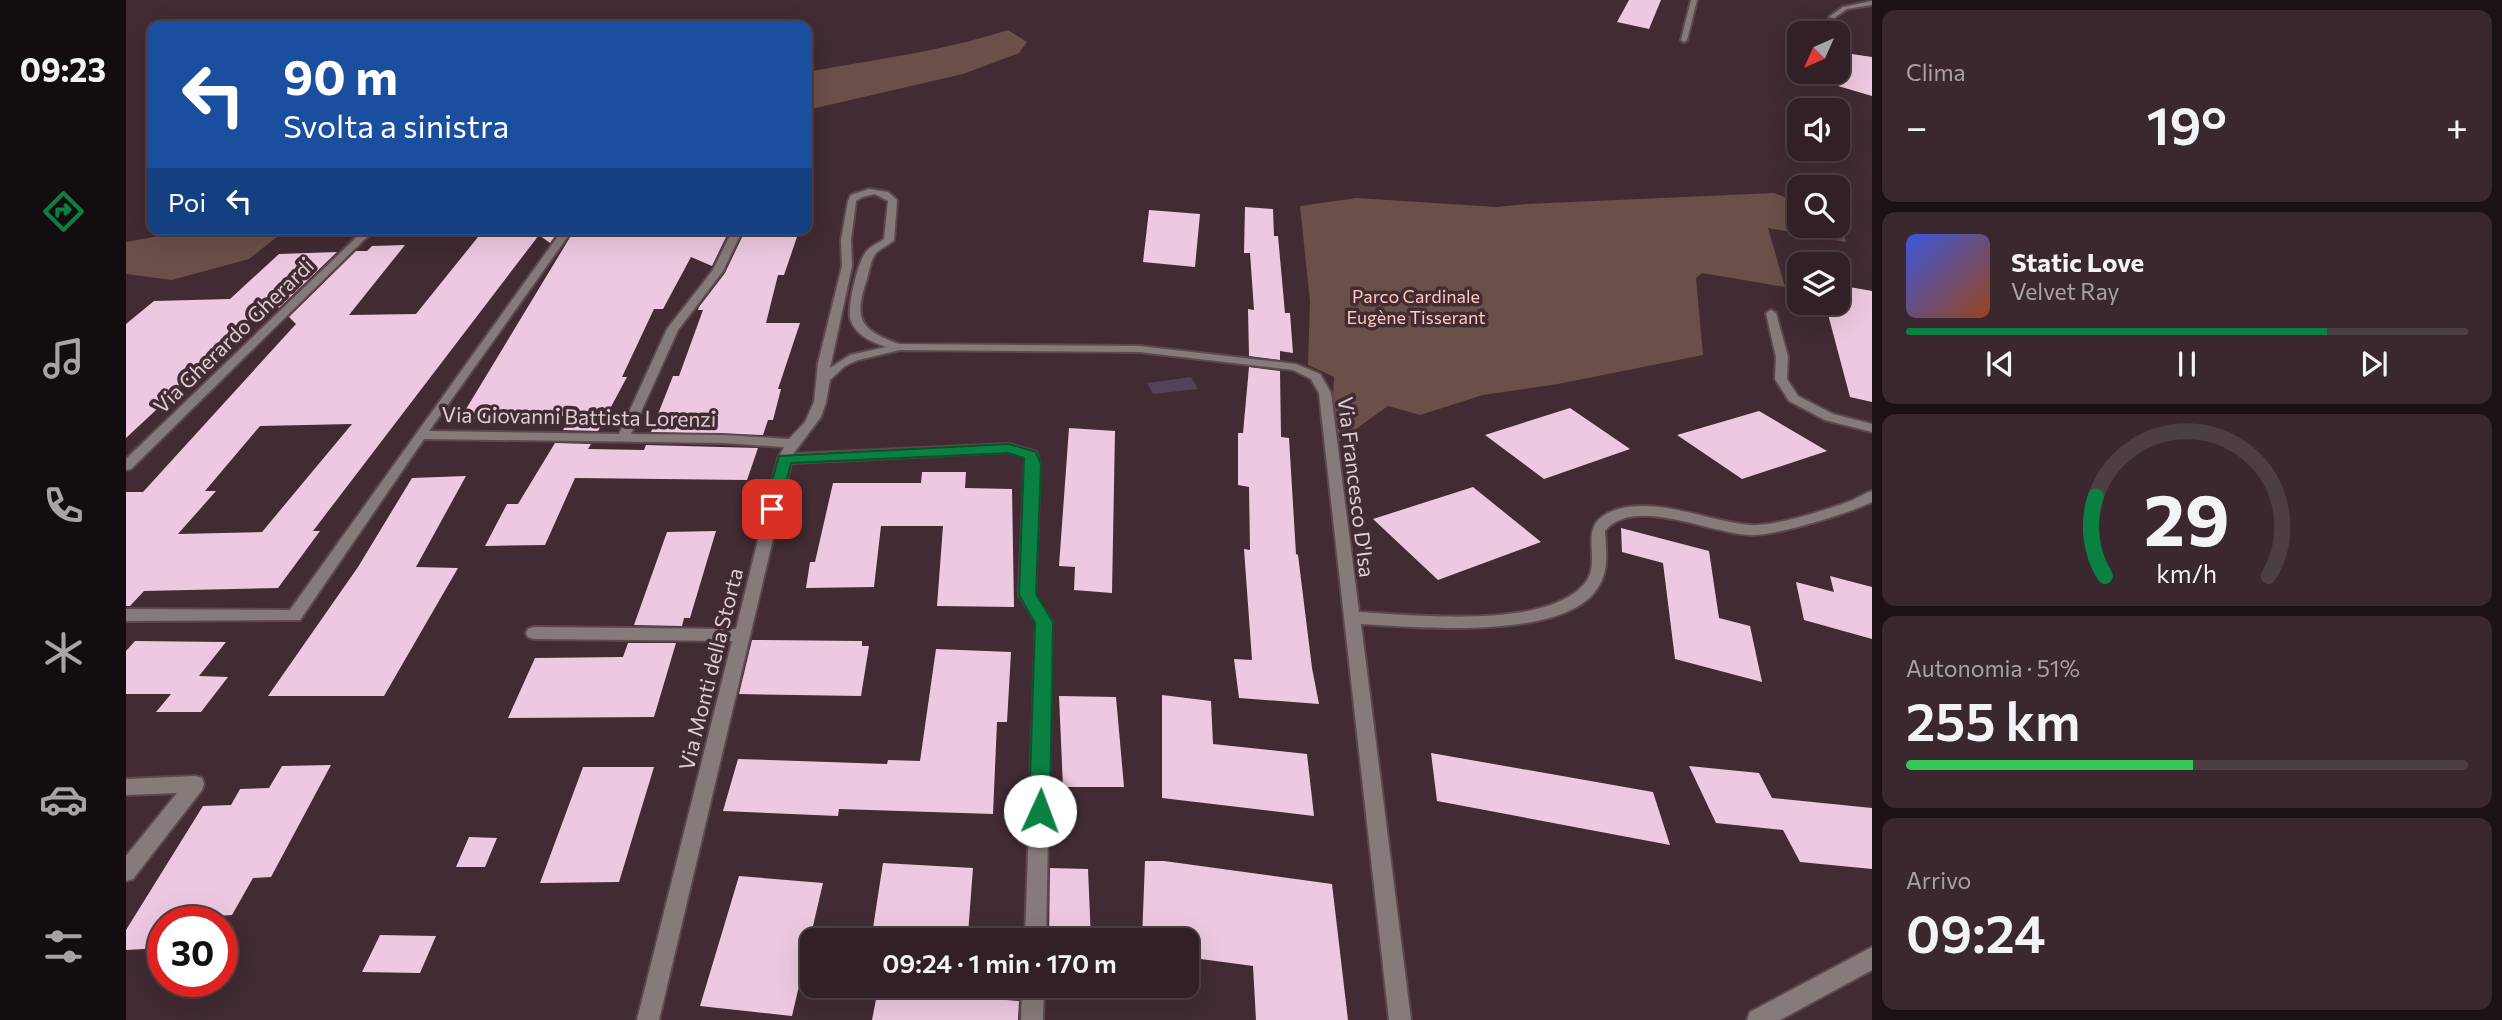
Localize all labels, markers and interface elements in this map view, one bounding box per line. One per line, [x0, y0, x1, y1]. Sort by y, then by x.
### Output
north arrow [1787, 21, 1850, 84]
map controls [1787, 21, 1850, 315]
text: 90 m [283, 45, 398, 105]
text: 09:23 [20, 49, 106, 89]
icon: left [168, 49, 259, 140]
text: Clima [1906, 58, 1966, 86]
text: 19° [2146, 92, 2227, 156]
button: sound [1787, 98, 1850, 161]
text: − [1906, 102, 1928, 149]
text: + [2446, 102, 2468, 149]
text: Svolta a sinistra [283, 105, 509, 145]
button: search [1787, 175, 1850, 238]
icon: left [220, 182, 258, 220]
text: Poi [168, 186, 206, 217]
icon: directions [39, 187, 88, 236]
text: Static Love [2011, 246, 2144, 277]
street label: Via Gherardo Gherardi [148, 252, 318, 418]
button: layers [1787, 252, 1850, 315]
text: Velvet Ray [2011, 277, 2119, 305]
park label: Parco Cardinale Eugène Tisserant [1346, 285, 1486, 328]
icon: music [39, 334, 88, 383]
icon: previous [1981, 345, 2019, 383]
icon: pause [2168, 345, 2206, 383]
icon: next [2355, 345, 2393, 383]
street label: Via Francesco D'Isa [1334, 395, 1380, 579]
street label: Via Giovanni Battista Lorenzi [441, 401, 717, 431]
text: 29 [2144, 472, 2230, 561]
pin [742, 479, 802, 539]
icon: phone [39, 481, 88, 530]
icon: arrive [753, 490, 791, 528]
text: km/h [2157, 558, 2217, 588]
street label: Via Monti della Storta [673, 565, 747, 773]
icon: climate [39, 628, 88, 677]
text: Autonomia · 51% [1906, 654, 2080, 682]
text: 255 km [1906, 688, 2080, 752]
position arrow [1003, 774, 1077, 848]
icon: car [39, 775, 88, 824]
text: Arrivo [1906, 866, 1971, 894]
text: 09:24 [1906, 900, 2046, 964]
speed limit sign: 30 [147, 906, 238, 997]
icon: filters [39, 922, 88, 971]
text: 09:24 · 1 min · 170 m [882, 947, 1117, 978]

